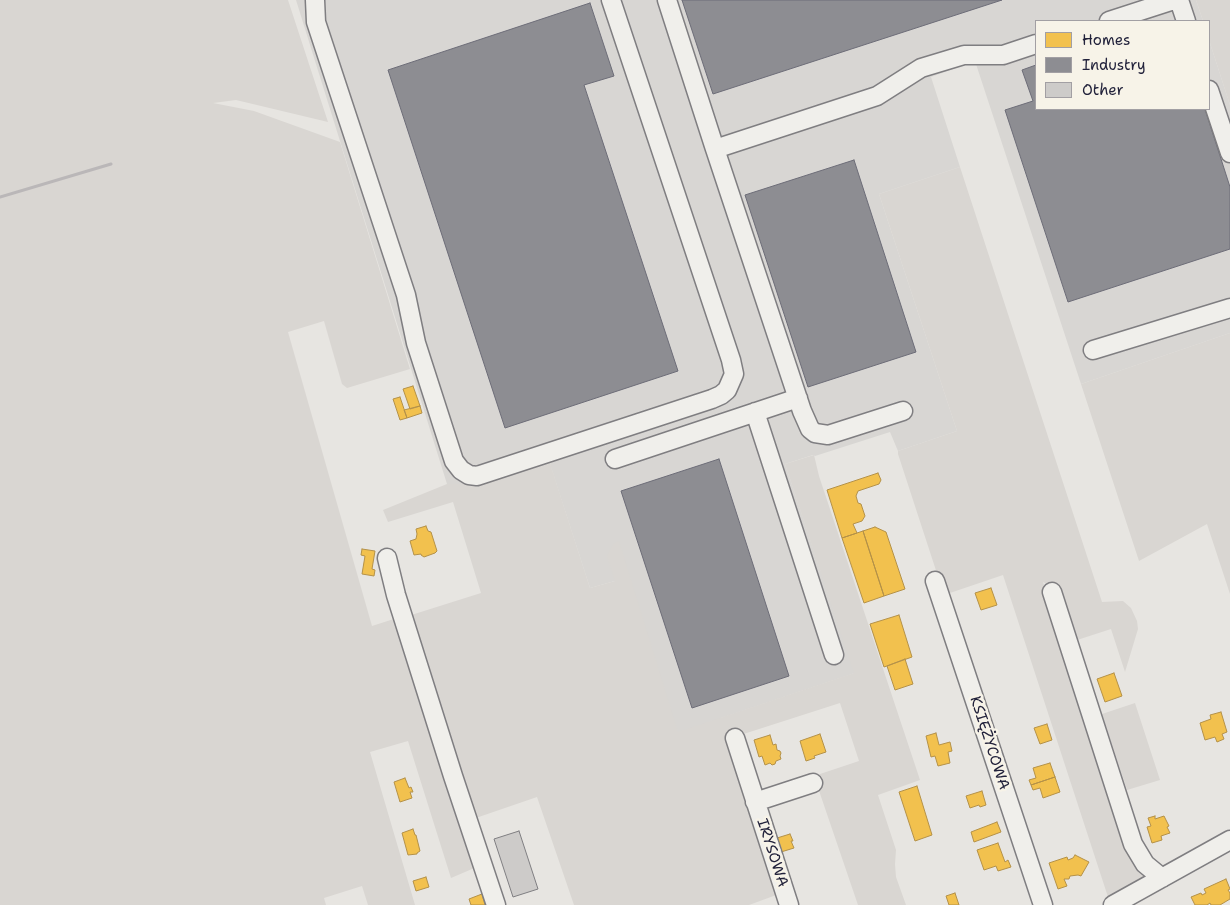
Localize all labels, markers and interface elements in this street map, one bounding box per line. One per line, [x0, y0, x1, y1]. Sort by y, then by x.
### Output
legend [1035, 20, 1210, 110]
text: Homes [1082, 30, 1130, 50]
text: Industry [1082, 55, 1146, 75]
text: Other [1082, 80, 1124, 100]
street label: KSIĘŻYCOWA [965, 694, 1013, 792]
street label: IRYSOWA [753, 817, 791, 889]

